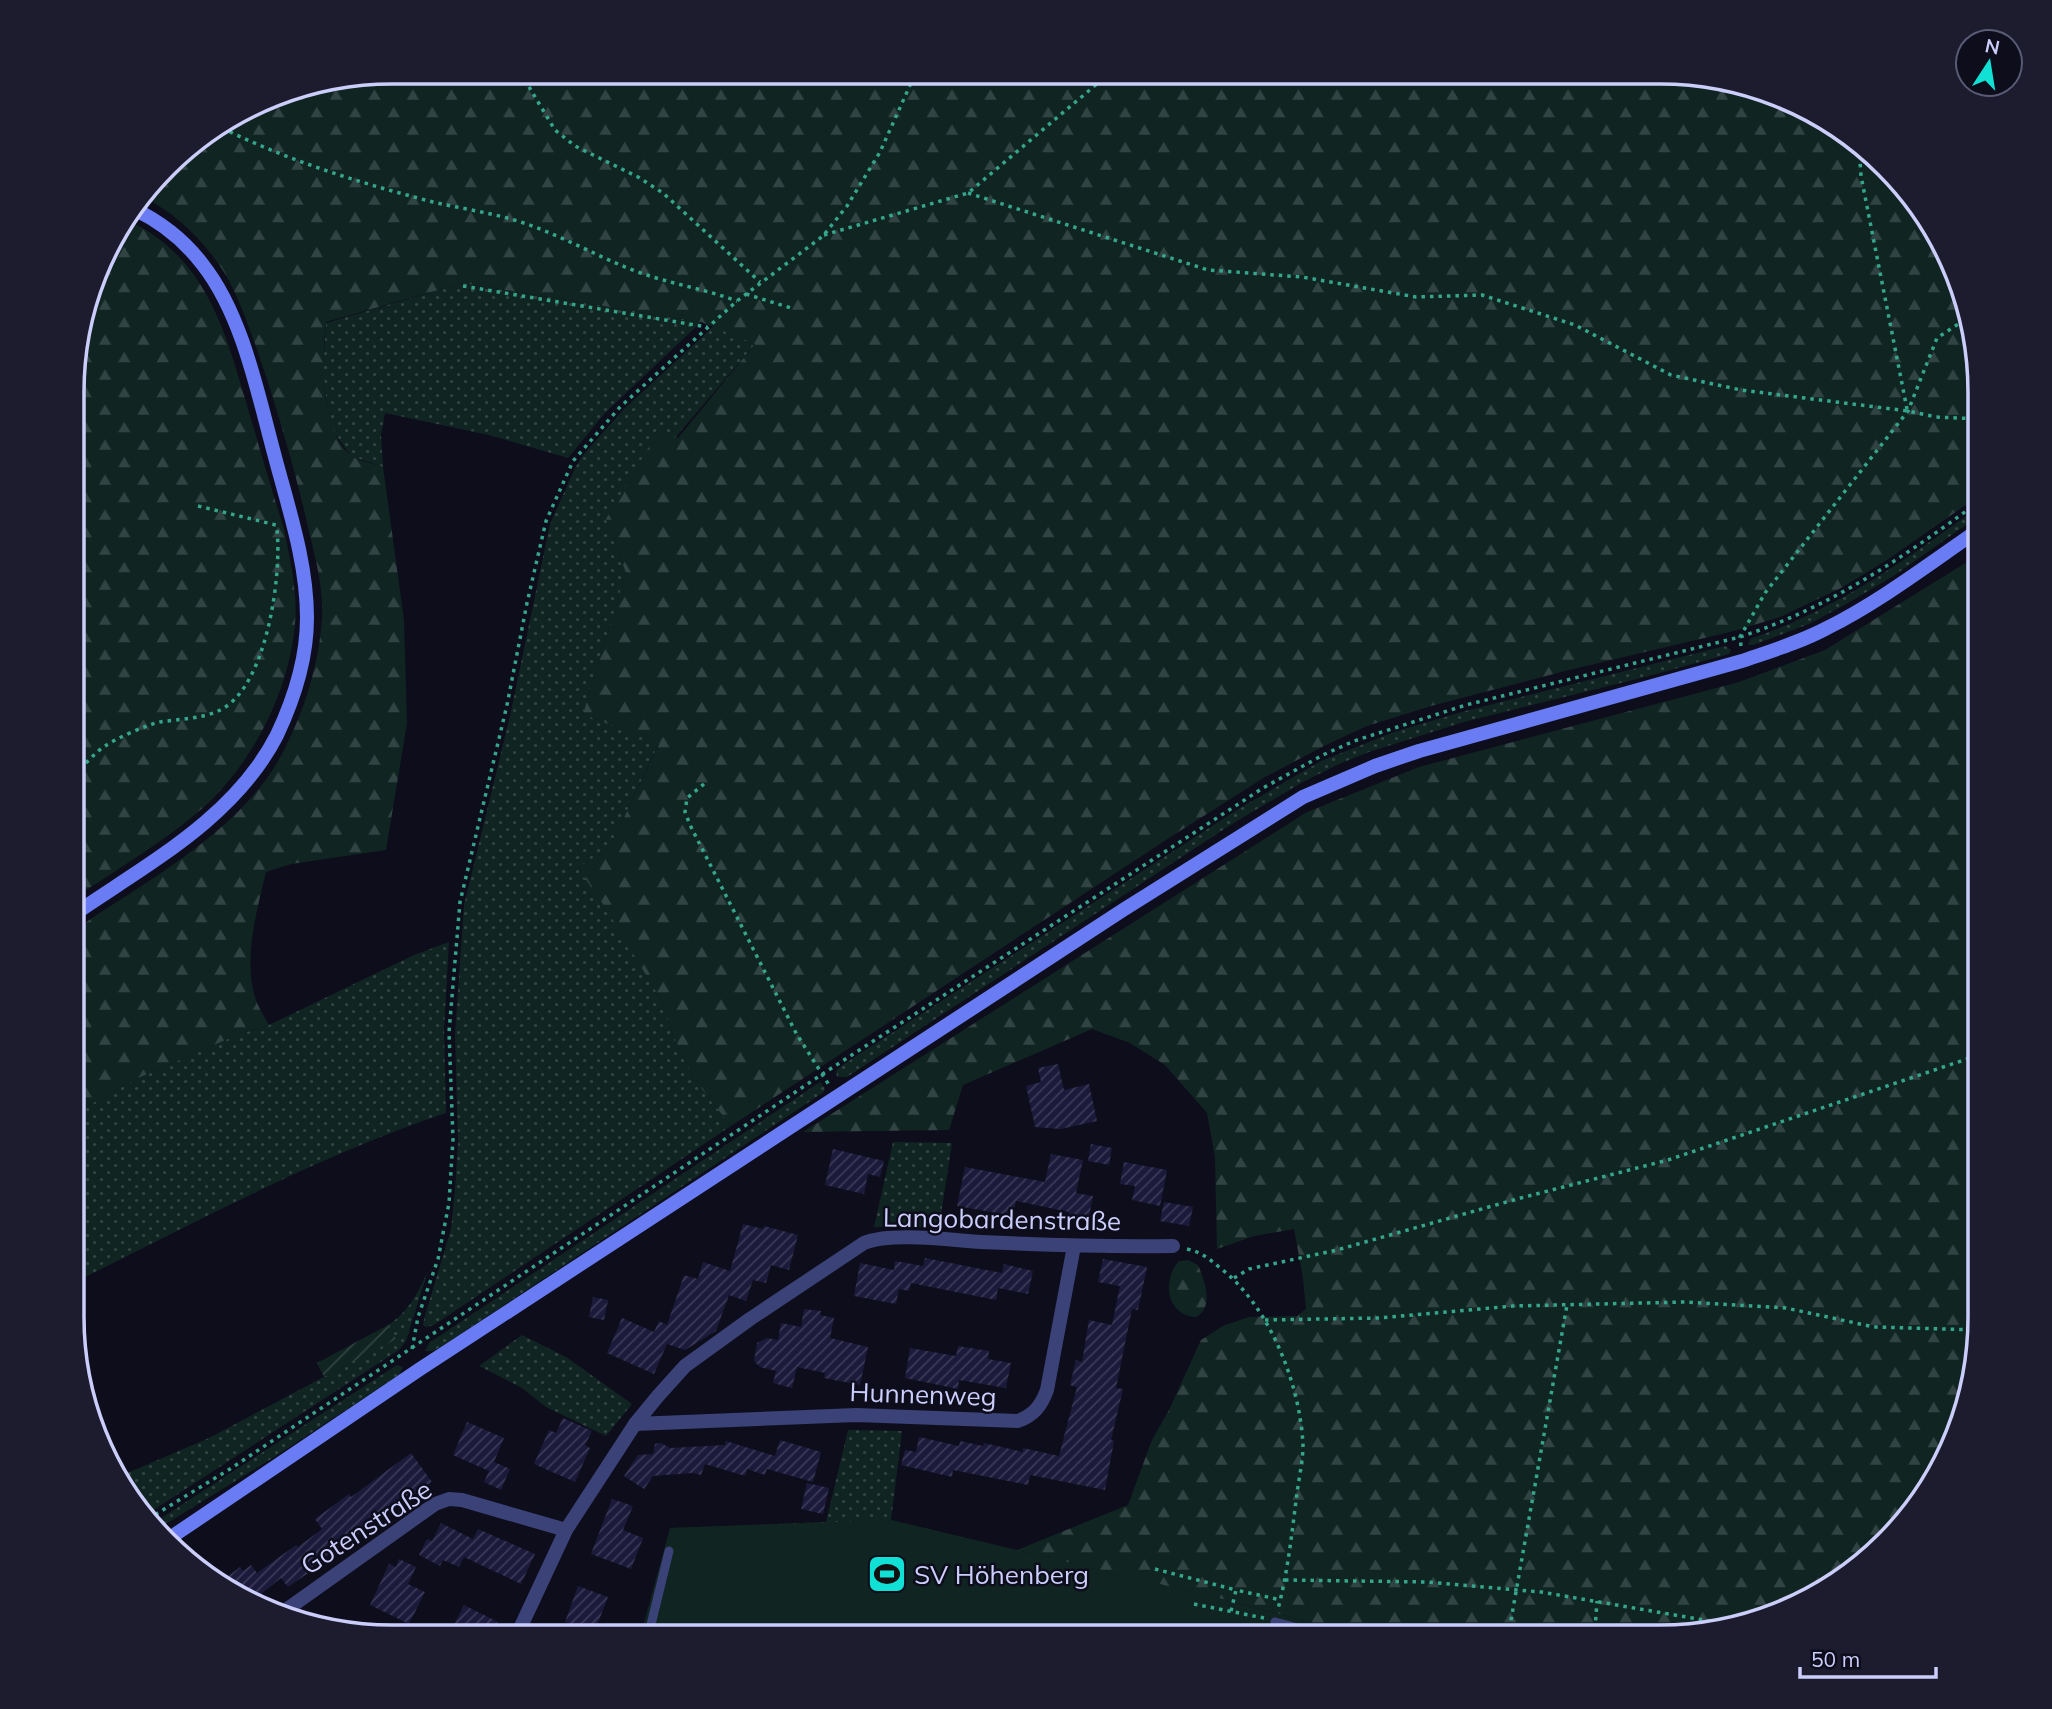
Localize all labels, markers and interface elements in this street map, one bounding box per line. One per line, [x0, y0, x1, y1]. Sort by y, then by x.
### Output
north arrow [1954, 28, 2024, 98]
text: N [1983, 33, 2002, 60]
street label: Langobardenstraße [883, 1200, 1121, 1238]
street label: Hunnenweg [849, 1375, 997, 1413]
street label: Gotenstraße [294, 1472, 438, 1582]
sports icon: SV Höhenberg [866, 1553, 908, 1595]
place label: SV Höhenberg [914, 1558, 1089, 1591]
scale bar [1800, 1636, 1937, 1680]
text: 50 m [1811, 1646, 1860, 1672]

